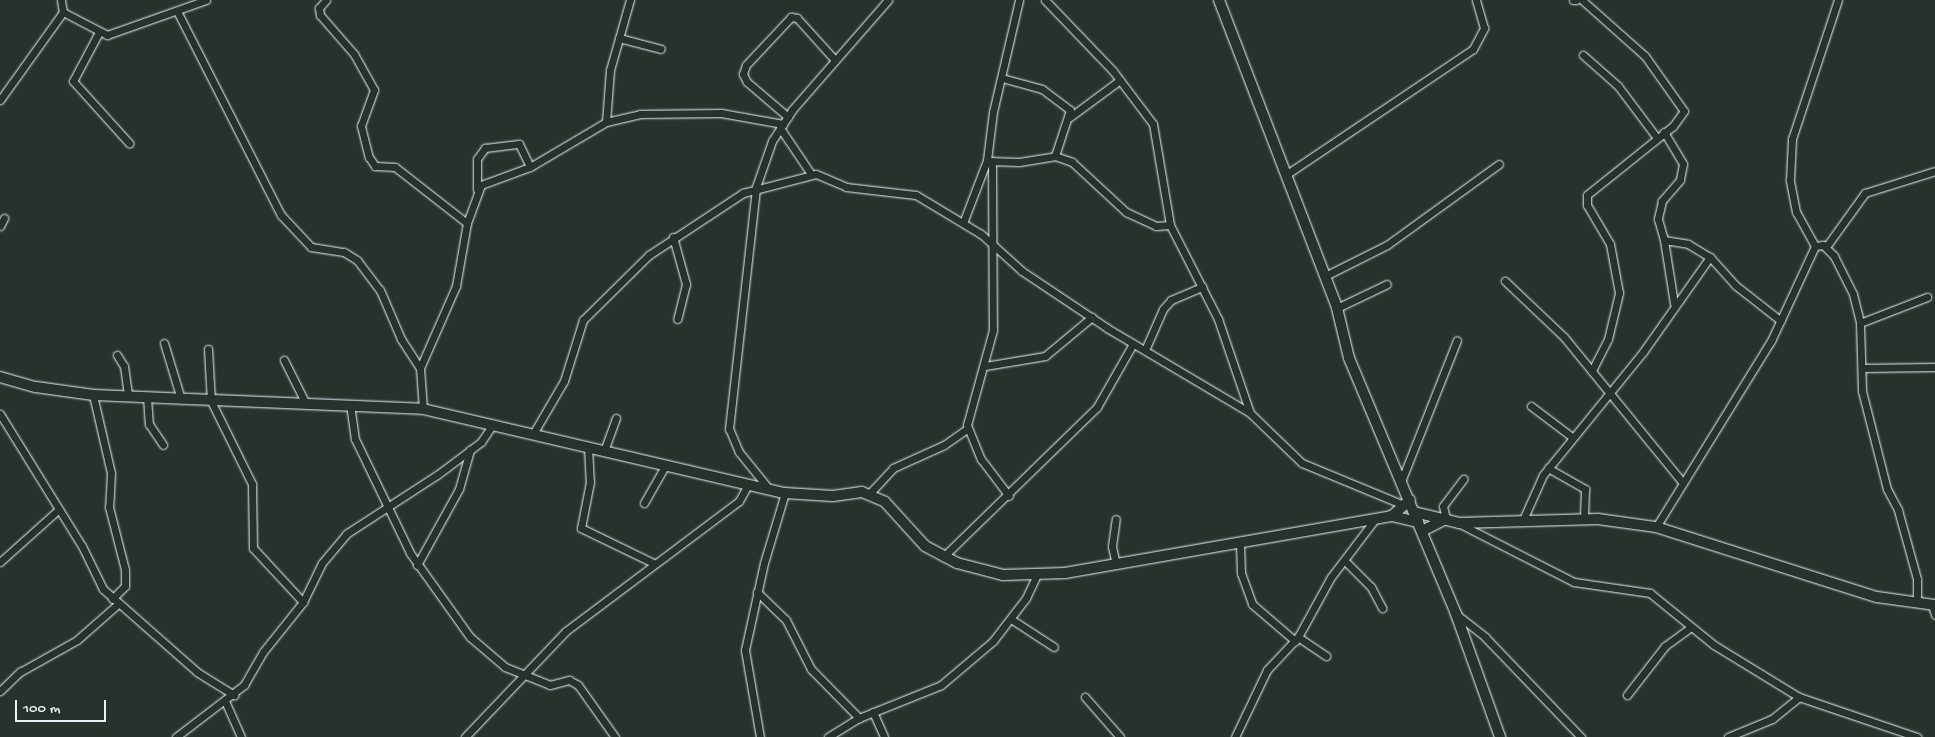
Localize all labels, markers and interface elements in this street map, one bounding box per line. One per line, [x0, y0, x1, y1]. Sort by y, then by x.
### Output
scale bar [18, 690, 109, 722]
text: 100 m [23, 700, 60, 718]

